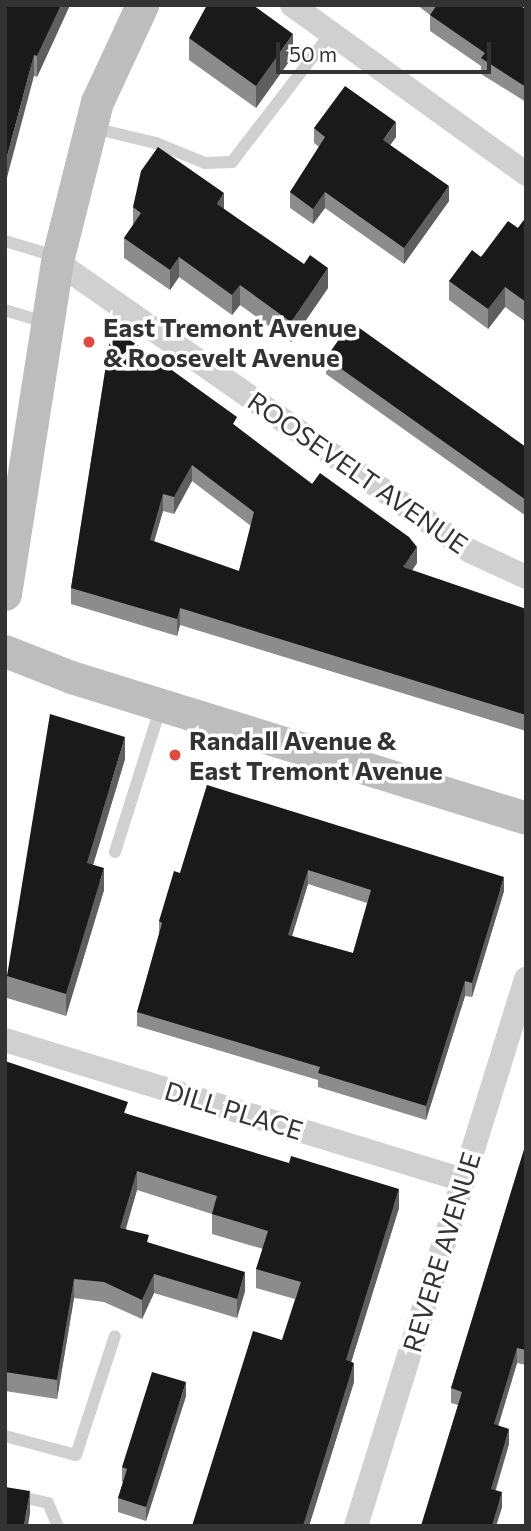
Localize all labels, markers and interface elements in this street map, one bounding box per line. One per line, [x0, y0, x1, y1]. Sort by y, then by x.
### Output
scale bar [279, 28, 494, 72]
text: 50 m [289, 41, 337, 66]
place label: East Tremont Avenue & Roosevelt Avenue [103, 311, 357, 372]
marker: East Tremont Avenue & Roosevelt Avenue [81, 334, 97, 350]
street label: ROOSEVELT AVENUE [242, 384, 474, 560]
place label: Randall Avenue & East Tremont Avenue [189, 724, 443, 786]
marker: Randall Avenue & East Tremont Avenue [167, 747, 183, 763]
street label: DILL PLACE [161, 1074, 307, 1146]
street label: REVERE AVENUE [396, 1148, 486, 1356]

